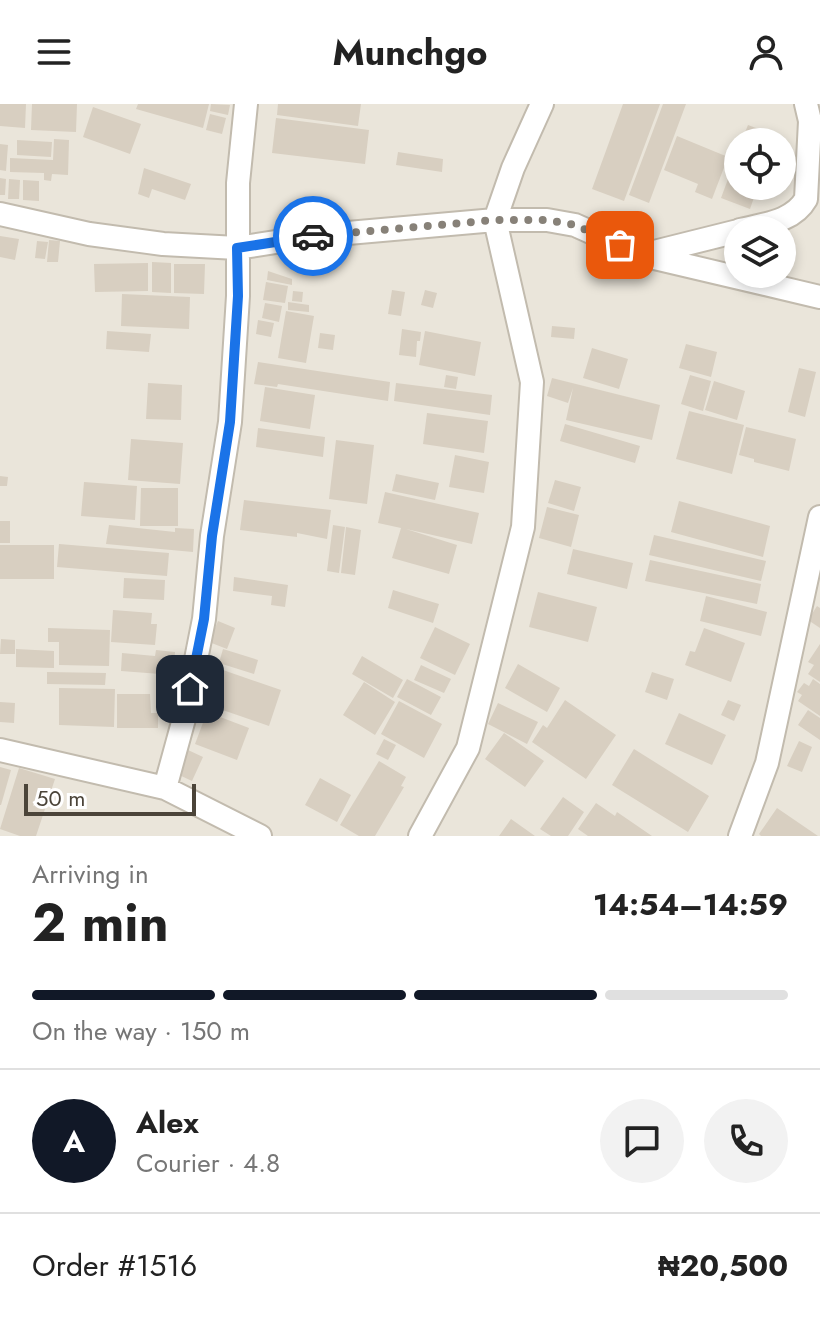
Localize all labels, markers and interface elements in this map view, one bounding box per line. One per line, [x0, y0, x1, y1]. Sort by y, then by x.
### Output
text: Munchgo [333, 26, 487, 78]
icon: menu [32, 30, 76, 74]
icon: person [744, 30, 788, 74]
map controls [724, 128, 796, 288]
button: locate [724, 128, 796, 200]
courier [273, 196, 353, 276]
pin [586, 211, 654, 279]
icon: car [291, 214, 335, 258]
button: layers [724, 216, 796, 288]
icon: bag [598, 223, 642, 267]
pin [156, 655, 224, 723]
icon: home [168, 667, 212, 711]
scale bar [24, 780, 196, 816]
text: 50 m [36, 782, 85, 814]
text: Arriving in [32, 855, 149, 893]
text: 14:54–14:59 [593, 883, 788, 926]
text: 2 min [32, 885, 169, 961]
text: On the way · 150 m [32, 1012, 250, 1050]
button: chat [600, 1099, 684, 1183]
button: phone [704, 1099, 788, 1183]
text: Alex [136, 1101, 199, 1144]
text: A [63, 1120, 85, 1163]
text: Courier · 4.8 [136, 1144, 280, 1182]
text: Order #1516 [32, 1244, 197, 1287]
text: ₦20,500 [658, 1244, 788, 1287]

